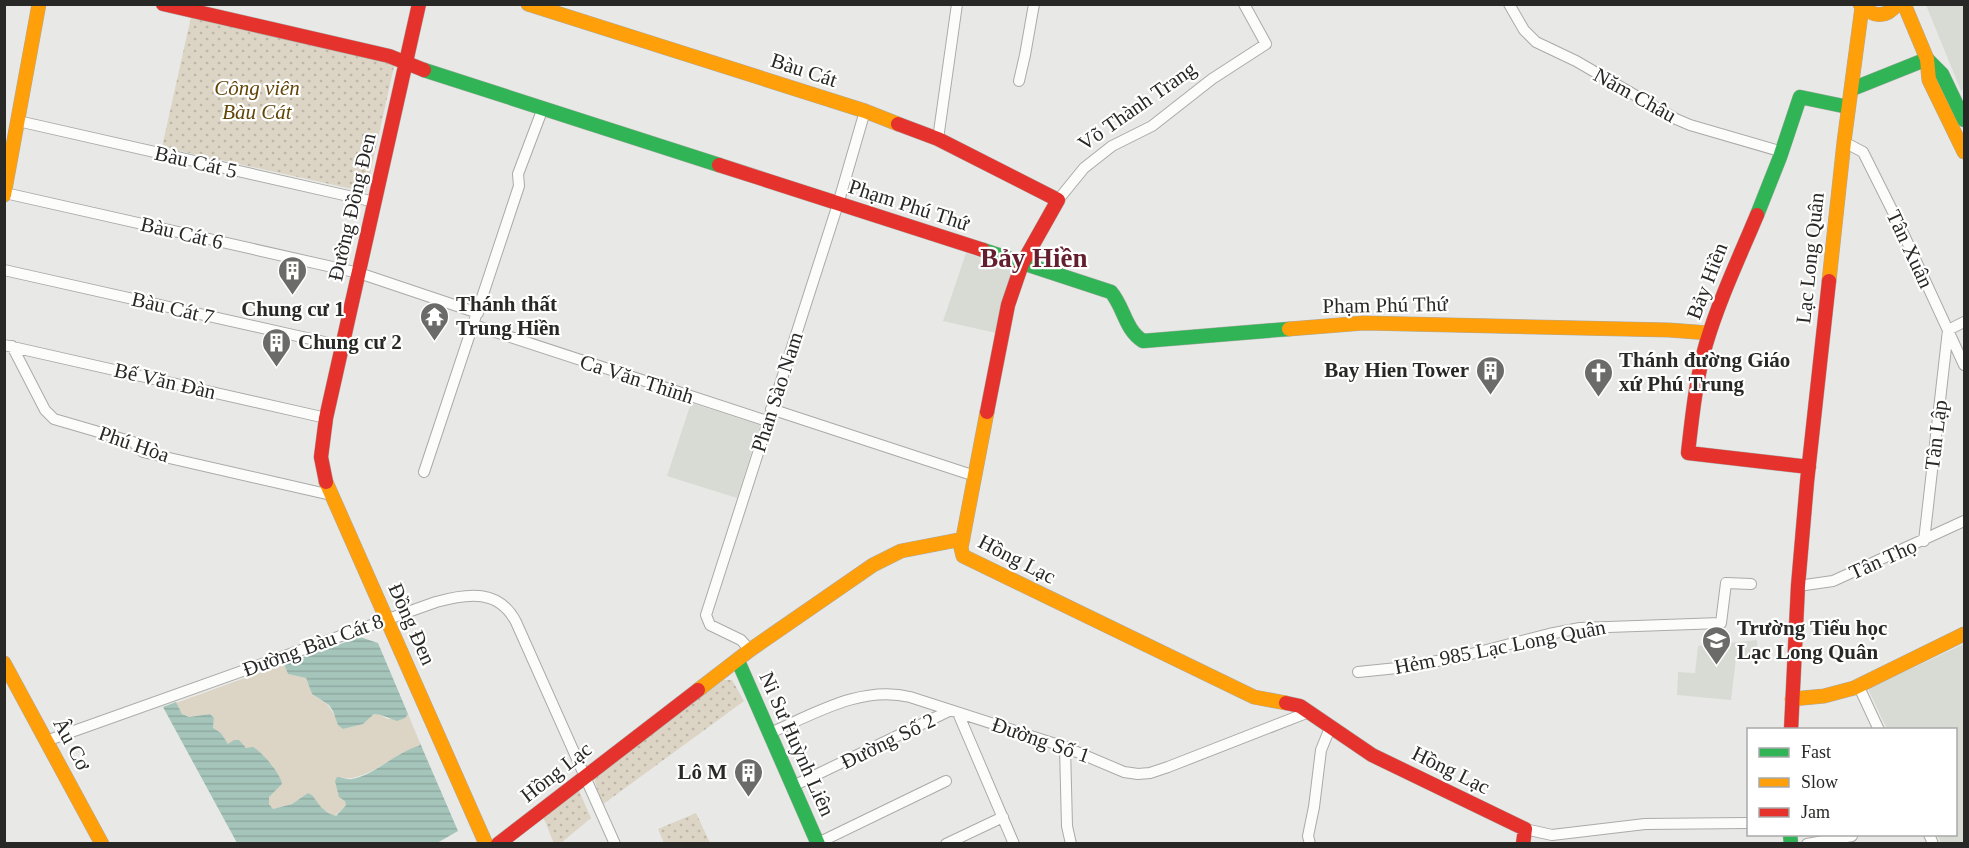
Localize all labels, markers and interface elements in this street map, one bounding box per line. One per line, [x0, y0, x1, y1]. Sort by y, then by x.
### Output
street label: Bàu Cát [768, 48, 840, 92]
street label: Võ Thành Trang [1073, 56, 1201, 156]
street label: Năm Châu [1590, 63, 1681, 128]
park label: Công viên Bàu Cát [214, 76, 300, 124]
street label: Đường Đồng Đen [323, 130, 381, 283]
street label: Bàu Cát 5 [152, 141, 240, 183]
street label: Phạm Phú Thứ [846, 174, 973, 236]
street label: Lạc Long Quân [1791, 191, 1829, 325]
street label: Tân Xuân [1882, 206, 1939, 292]
street label: Bàu Cát 6 [138, 212, 226, 254]
street label: Bảy Hiền [1681, 239, 1733, 323]
district label: Bảy Hiền [980, 243, 1088, 273]
building icon: Chung cư 1 [277, 254, 309, 296]
street label: Bàu Cát 7 [129, 287, 217, 329]
place label: Thánh thất Trung Hiền [456, 292, 560, 340]
street label: Phạm Phú Thứ [1322, 292, 1448, 318]
place label: Chung cư 1 [241, 297, 345, 321]
temple icon: Thánh thất Trung Hiền [419, 300, 451, 342]
building icon: Chung cư 2 [261, 326, 293, 368]
street label: Phan Sào Nam [746, 329, 808, 455]
place label: Chung cư 2 [298, 330, 402, 354]
place label: Thánh đường Giáo xứ Phú Trung [1619, 348, 1790, 396]
street label: Ca Văn Thỉnh [577, 349, 697, 409]
building icon: Bay Hien Tower [1474, 354, 1506, 396]
church icon: Thánh đường Giáo xứ Phú Trung [1582, 356, 1614, 398]
street label: Bế Văn Đàn [112, 358, 219, 404]
place label: Bay Hien Tower [1324, 358, 1469, 382]
street label: Tân Lập [1920, 399, 1952, 471]
street label: Phú Hòa [96, 421, 173, 467]
street label: Hồng Lạc [974, 529, 1060, 589]
street label: Tân Thọ [1846, 534, 1920, 584]
street label: Đồng Đen [383, 579, 441, 669]
street label: Đường Bàu Cát 8 [239, 608, 387, 682]
street label: Hẻm 985 Lạc Long Quân [1392, 615, 1608, 679]
place label: Trường Tiểu học Lạc Long Quân [1737, 616, 1887, 664]
school or university icon: Trường Tiểu học Lạc Long Quân [1700, 624, 1732, 666]
street label: Ni Sư Huỳnh Liên [754, 668, 840, 820]
street label: Đường Số 2 [837, 708, 939, 774]
street label: Đường Số 1 [989, 712, 1093, 768]
street label: Âu Cơ [48, 714, 96, 775]
legend [1747, 728, 1957, 836]
street label: Hồng Lạc [516, 737, 596, 807]
street label: Hồng Lạc [1408, 741, 1494, 799]
text: Fast [1801, 742, 1831, 762]
building icon: Lô M [732, 756, 764, 798]
place label: Lô M [677, 760, 727, 784]
text: Slow [1801, 772, 1838, 792]
text: Jam [1801, 802, 1830, 822]

